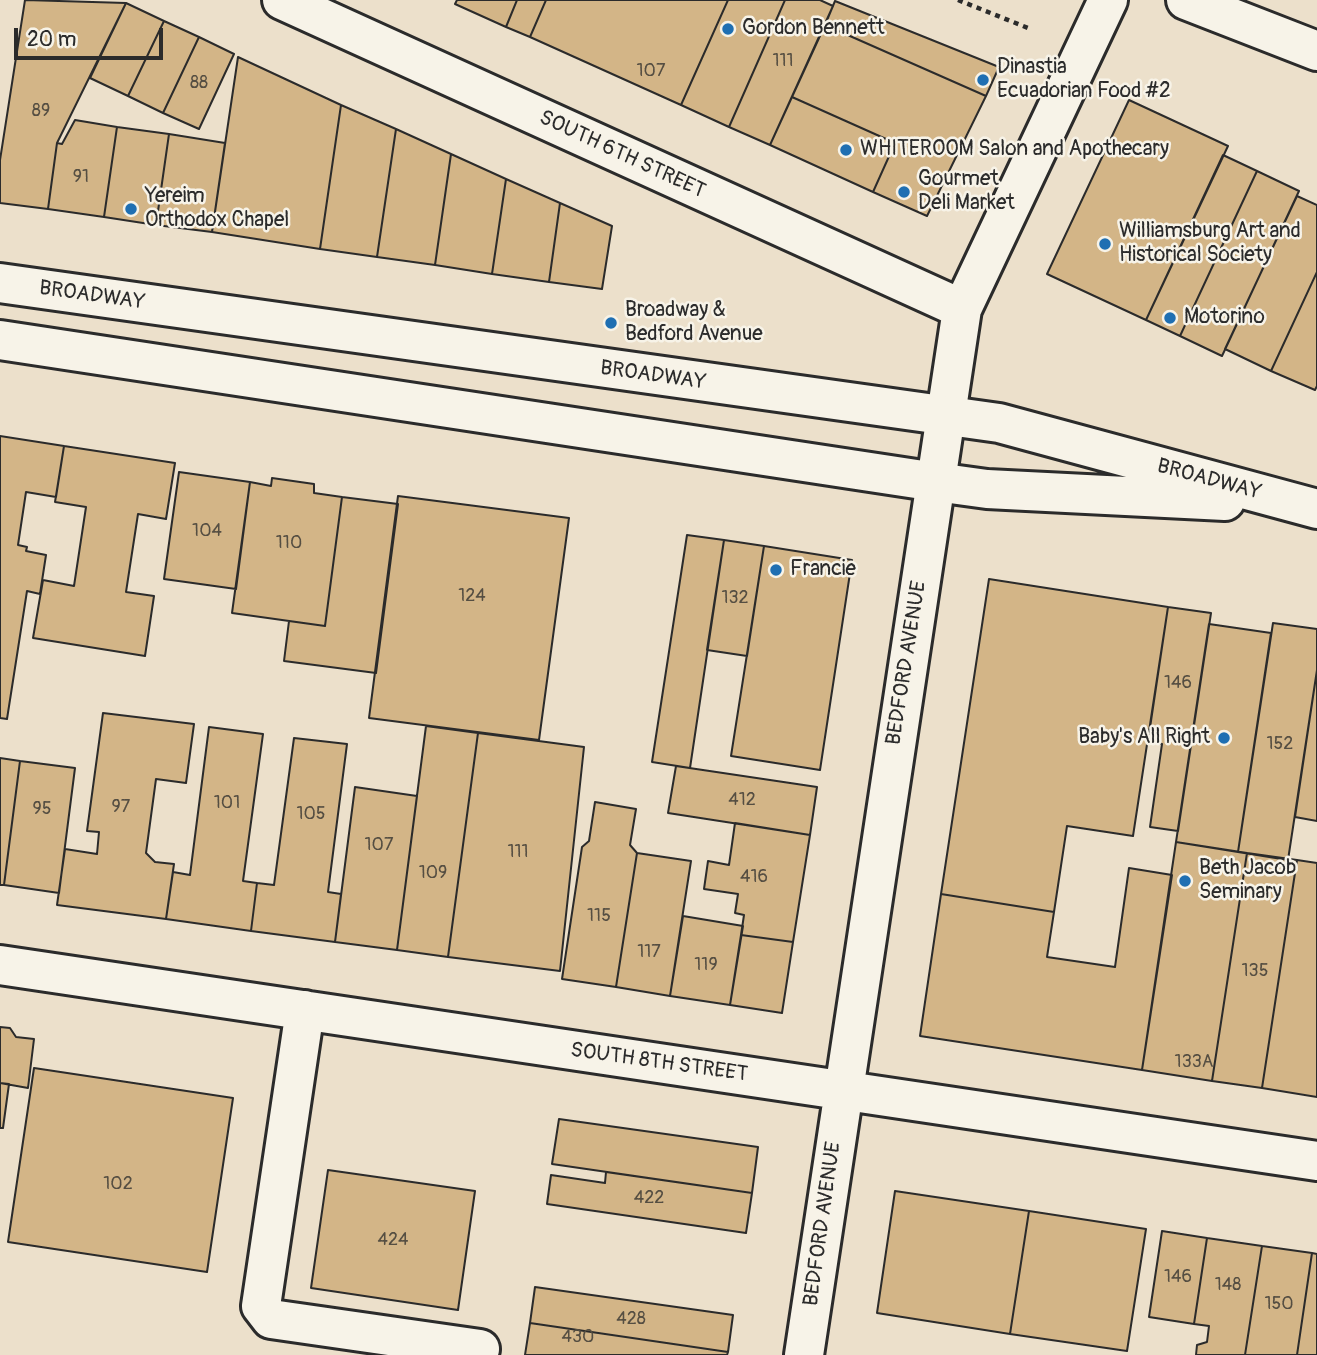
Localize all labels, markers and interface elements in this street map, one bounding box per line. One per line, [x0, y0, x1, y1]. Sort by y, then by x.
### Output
scale bar [18, 14, 166, 58]
place label: Gordon Bennett [742, 16, 885, 42]
marker: Gordon Bennett [720, 21, 736, 37]
text: 20 m [27, 26, 76, 53]
house number: 111 [772, 50, 794, 72]
place label: Dinastia Ecuadorian Food #2 [997, 55, 1171, 105]
house number: 107 [637, 60, 665, 82]
house number: 88 [190, 72, 208, 94]
marker: Dinastia Ecuadorian Food #2 [975, 72, 991, 88]
house number: 89 [32, 100, 50, 122]
street label: SOUTH 6TH STREET [535, 105, 709, 205]
place label: WHITEROOM Salon and Apothecary [860, 137, 1169, 163]
marker: WHITEROOM Salon and Apothecary [838, 142, 854, 158]
house number: 91 [73, 166, 89, 188]
place label: Gourmet Deli Market [918, 167, 1015, 217]
place label: Yereim Orthodox Chapel [145, 184, 289, 234]
marker: Gourmet Deli Market [896, 184, 912, 200]
marker: Yereim Orthodox Chapel [123, 201, 139, 217]
place label: Williamsburg Art and Historical Society [1119, 219, 1301, 269]
marker: Williamsburg Art and Historical Society [1097, 236, 1113, 252]
street label: BROADWAY [37, 276, 147, 316]
place label: Broadway & Bedford Avenue [625, 298, 763, 348]
place label: Motorino [1184, 305, 1265, 331]
marker: Motorino [1162, 310, 1178, 326]
marker: Broadway & Bedford Avenue [603, 315, 619, 331]
street label: BROADWAY [598, 356, 708, 396]
street label: BROADWAY [1154, 454, 1264, 506]
house number: 104 [192, 520, 222, 542]
house number: 110 [276, 532, 302, 554]
place label: Francie [790, 557, 856, 583]
marker: Francie [768, 562, 784, 578]
street label: BEDFORD AVENUE [882, 579, 932, 747]
house number: 124 [458, 585, 486, 607]
house number: 132 [721, 587, 749, 609]
house number: 146 [1164, 672, 1192, 694]
place label: Baby's All Right [1078, 725, 1210, 751]
marker: Baby's All Right [1216, 730, 1232, 746]
house number: 152 [1267, 733, 1293, 755]
house number: 412 [728, 789, 756, 811]
house number: 101 [214, 792, 240, 814]
house number: 97 [112, 796, 130, 818]
house number: 95 [32, 798, 52, 820]
house number: 105 [296, 803, 326, 825]
house number: 107 [365, 834, 393, 856]
house number: 111 [507, 841, 529, 863]
place label: Beth Jacob Seminary [1199, 856, 1296, 906]
house number: 109 [419, 862, 447, 884]
house number: 416 [740, 866, 768, 888]
marker: Beth Jacob Seminary [1177, 873, 1193, 889]
house number: 115 [587, 905, 611, 927]
house number: 117 [637, 941, 661, 963]
house number: 119 [694, 954, 718, 976]
house number: 135 [1242, 960, 1268, 982]
street label: SOUTH 8TH STREET [569, 1038, 749, 1088]
house number: 133A [1175, 1051, 1213, 1073]
street label: BEDFORD AVENUE [799, 1140, 847, 1308]
house number: 102 [103, 1173, 133, 1195]
house number: 422 [634, 1187, 664, 1209]
house number: 424 [378, 1229, 408, 1251]
house number: 146 [1164, 1266, 1192, 1288]
house number: 148 [1215, 1274, 1241, 1296]
house number: 150 [1264, 1293, 1294, 1315]
house number: 428 [616, 1308, 646, 1330]
house number: 430 [562, 1326, 594, 1348]

